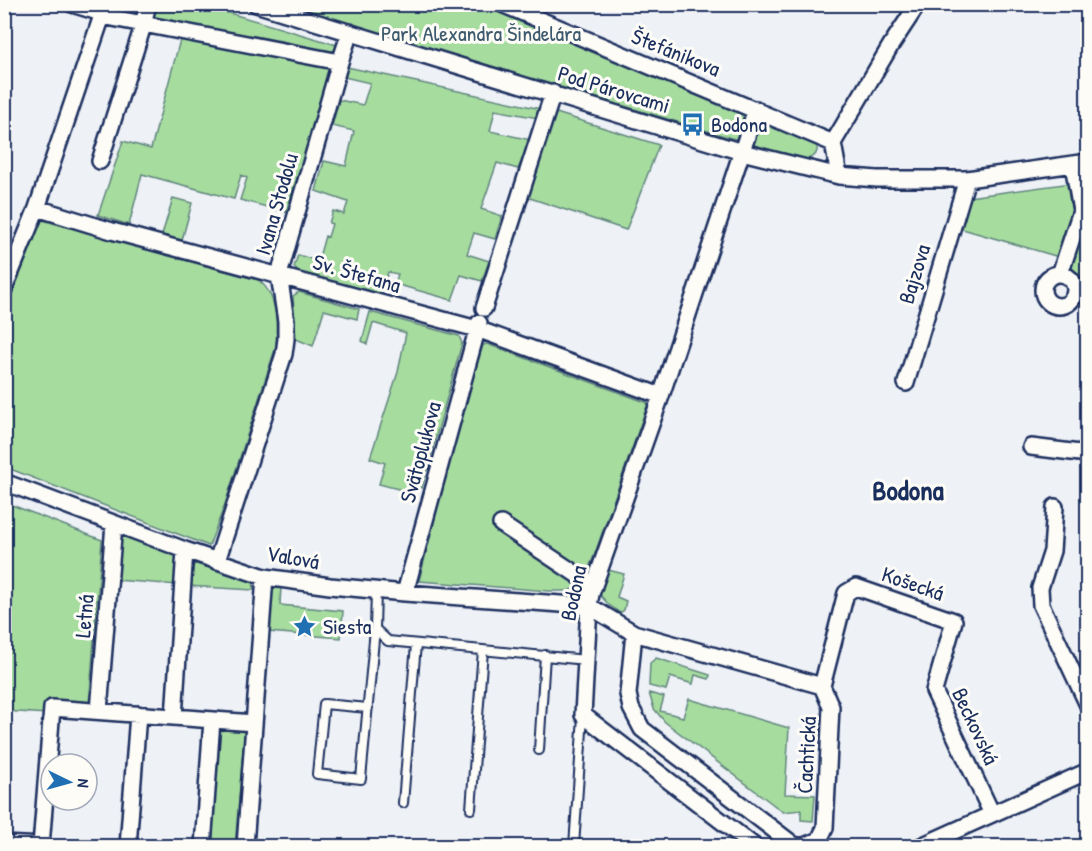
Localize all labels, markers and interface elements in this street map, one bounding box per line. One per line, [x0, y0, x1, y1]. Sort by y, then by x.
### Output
park label: Park Alexandra Šindelára [381, 18, 581, 48]
street label: Štefánikova [627, 21, 725, 84]
street label: Pod Párovcami [554, 58, 674, 120]
place label: Bodona [711, 109, 767, 139]
bus stop icon: Bodona [680, 111, 706, 137]
street label: Ivana Stodolu [247, 149, 305, 259]
street label: Bajzova [891, 240, 937, 307]
street label: Sv. Štefana [310, 246, 405, 300]
street label: Svätoplukova [392, 398, 448, 506]
district label: Bodona [872, 471, 944, 509]
street label: Valová [264, 538, 322, 576]
street label: Košecká [878, 558, 948, 608]
street label: Bodona [553, 562, 594, 624]
street label: Letná [67, 593, 101, 639]
place label: Siesta [323, 611, 372, 641]
place icon: Siesta [292, 613, 318, 639]
street label: Beckovská [945, 683, 1007, 770]
street label: Čachtická [789, 715, 823, 794]
north arrow [39, 752, 99, 812]
text: N [73, 778, 95, 789]

